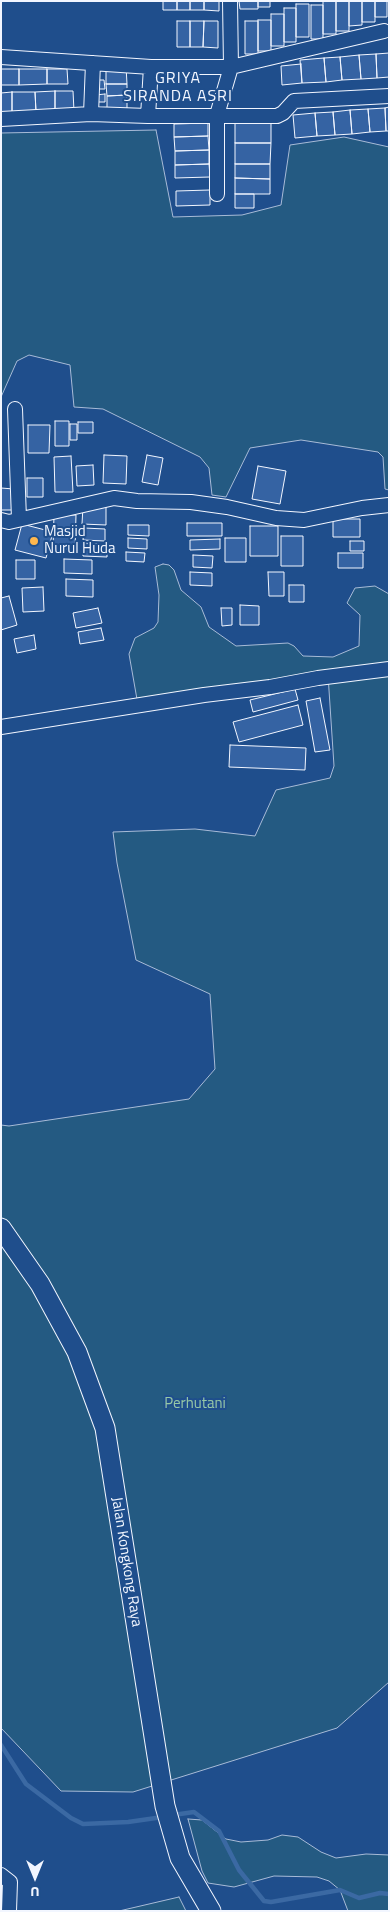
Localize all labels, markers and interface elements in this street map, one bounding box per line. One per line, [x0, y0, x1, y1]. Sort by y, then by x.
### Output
district label: GRIYA SIRANDA ASRI [122, 69, 234, 107]
place label: Masjid Nurul Huda [44, 523, 116, 558]
marker: Masjid Nurul Huda [28, 535, 40, 547]
park label: Perhutani [164, 1395, 226, 1413]
street label: Jalan Kongkong Raya [107, 1496, 145, 1628]
north arrow [10, 1852, 60, 1902]
text: U [30, 1882, 40, 1903]

